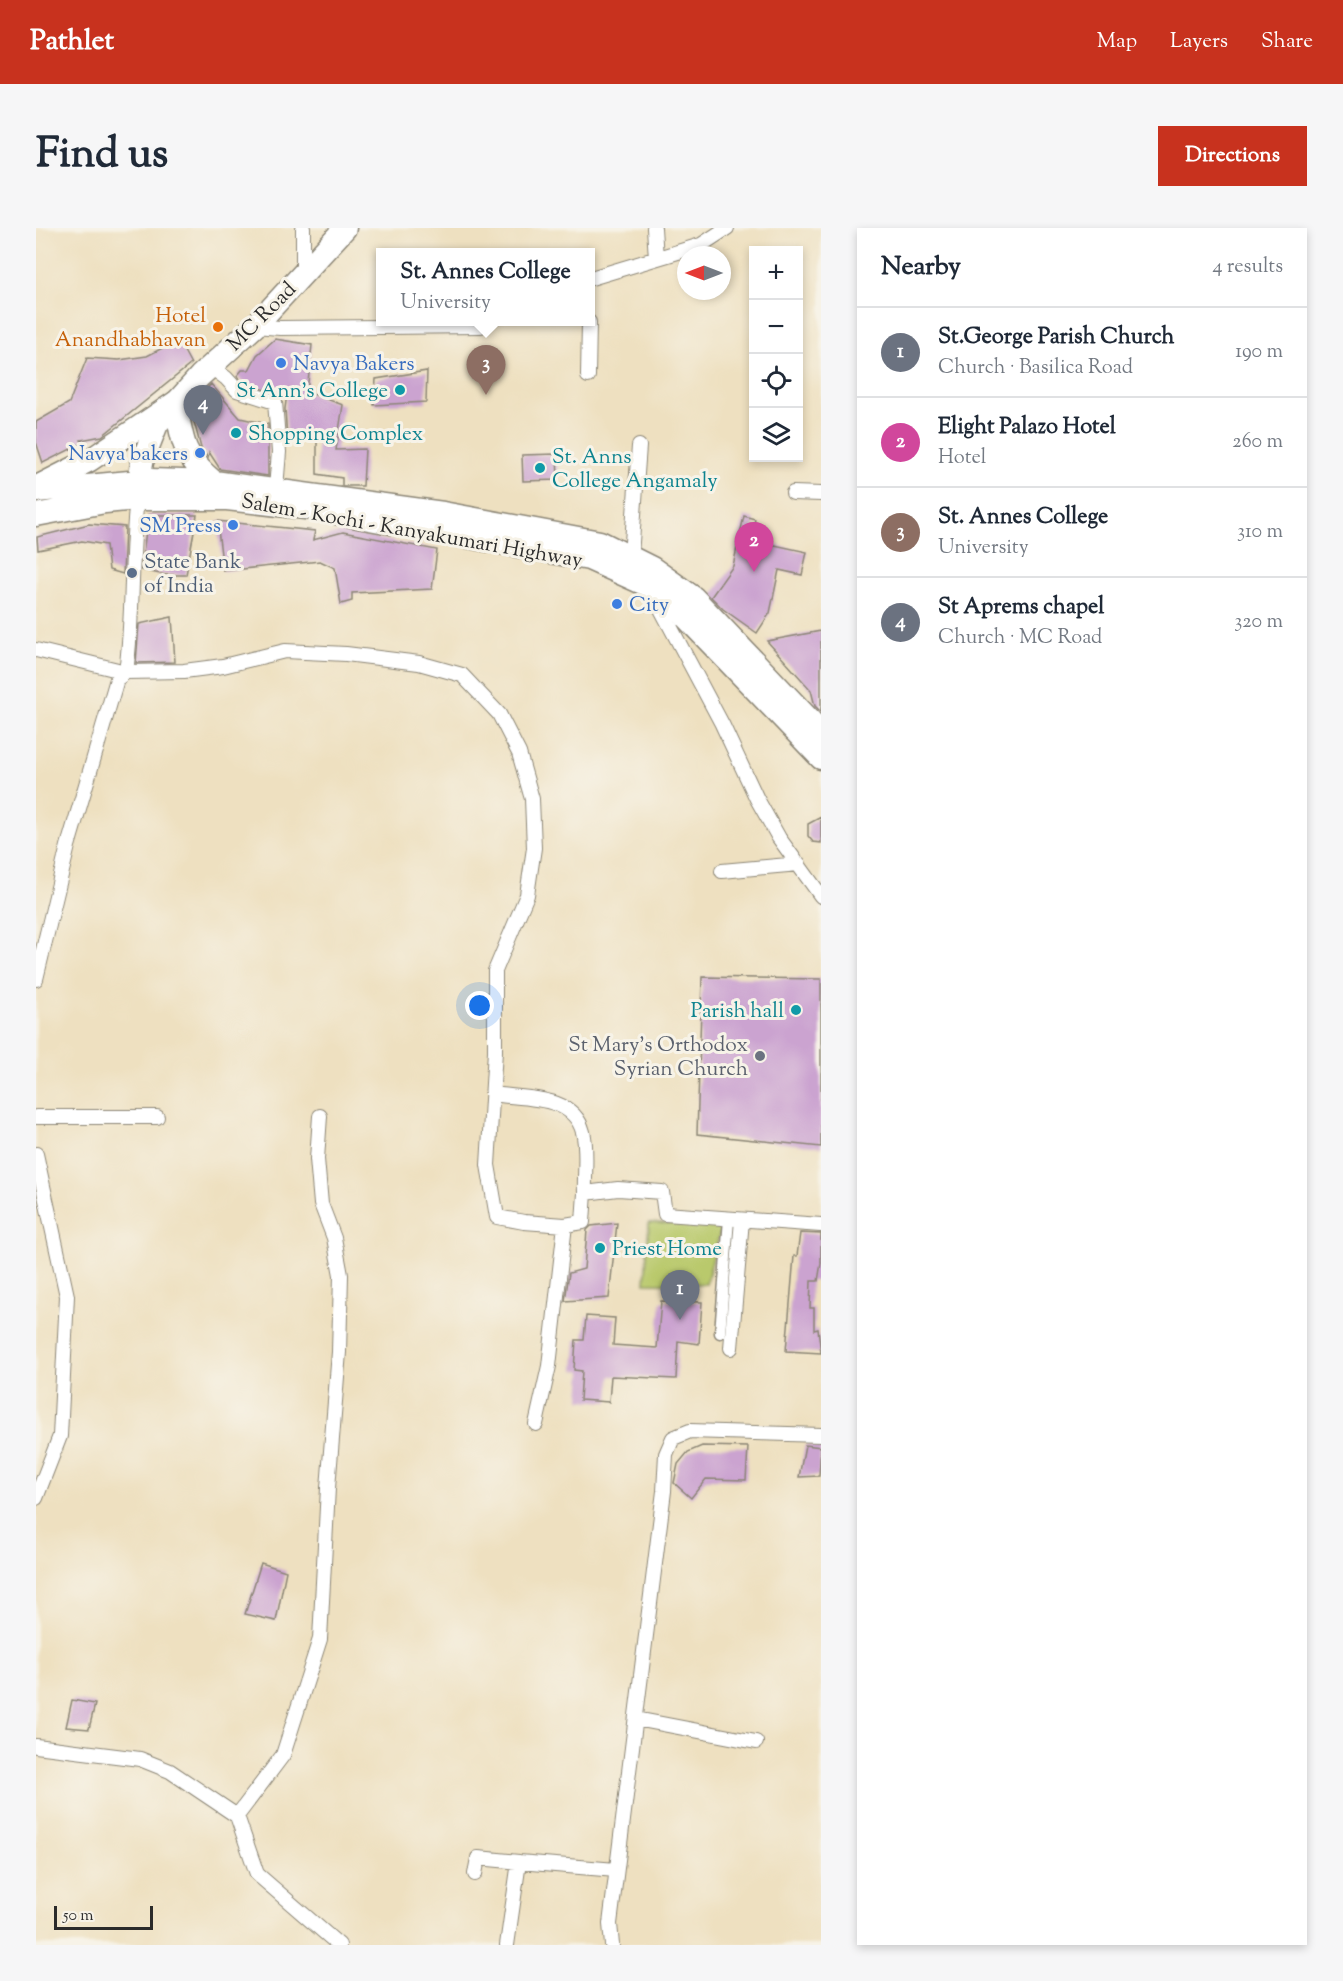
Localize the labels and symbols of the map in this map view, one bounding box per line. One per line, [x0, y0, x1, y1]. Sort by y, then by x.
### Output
north arrow [677, 246, 731, 300]
street label: MC Road [221, 276, 304, 359]
place label: Hotel Anandhabhavan [55, 302, 206, 356]
marker: Hotel Anandhabhavan [211, 320, 225, 334]
pin: 3 [466, 346, 506, 395]
place label: Navya Bakers [293, 350, 415, 380]
marker: Navya Bakers [274, 356, 288, 370]
place label: St Ann's College [236, 377, 388, 407]
marker: St Ann's College [393, 383, 407, 397]
pin: 4 [184, 386, 222, 435]
place label: Shopping Complex [248, 420, 423, 450]
marker: Shopping Complex [229, 426, 243, 440]
place label: Navya bakers [68, 440, 188, 470]
place label: St. Anns College Angamaly [552, 443, 718, 497]
marker: Navya bakers [193, 446, 207, 460]
marker: St. Anns College Angamaly [533, 461, 547, 475]
street label: Salem - Kochi - Kanyakumari Highway [239, 487, 585, 577]
place label: SM Press [139, 512, 221, 542]
marker: SM Press [226, 518, 240, 532]
pin: 2 [734, 522, 774, 572]
place label: State Bank of India [144, 548, 242, 602]
marker: State Bank of India [125, 566, 139, 580]
place label: City [629, 591, 670, 621]
marker: City [610, 597, 624, 611]
your location [465, 991, 494, 1020]
place label: Parish hall [690, 997, 784, 1027]
marker: Parish hall [789, 1003, 803, 1017]
place label: St Mary's Orthodox Syrian Church [568, 1031, 748, 1085]
marker: St Mary's Orthodox Syrian Church [753, 1049, 767, 1063]
place label: Priest Home [612, 1235, 722, 1265]
marker: Priest Home [593, 1241, 607, 1255]
pin: 1 [660, 1270, 700, 1320]
scale bar [54, 1903, 153, 1930]

